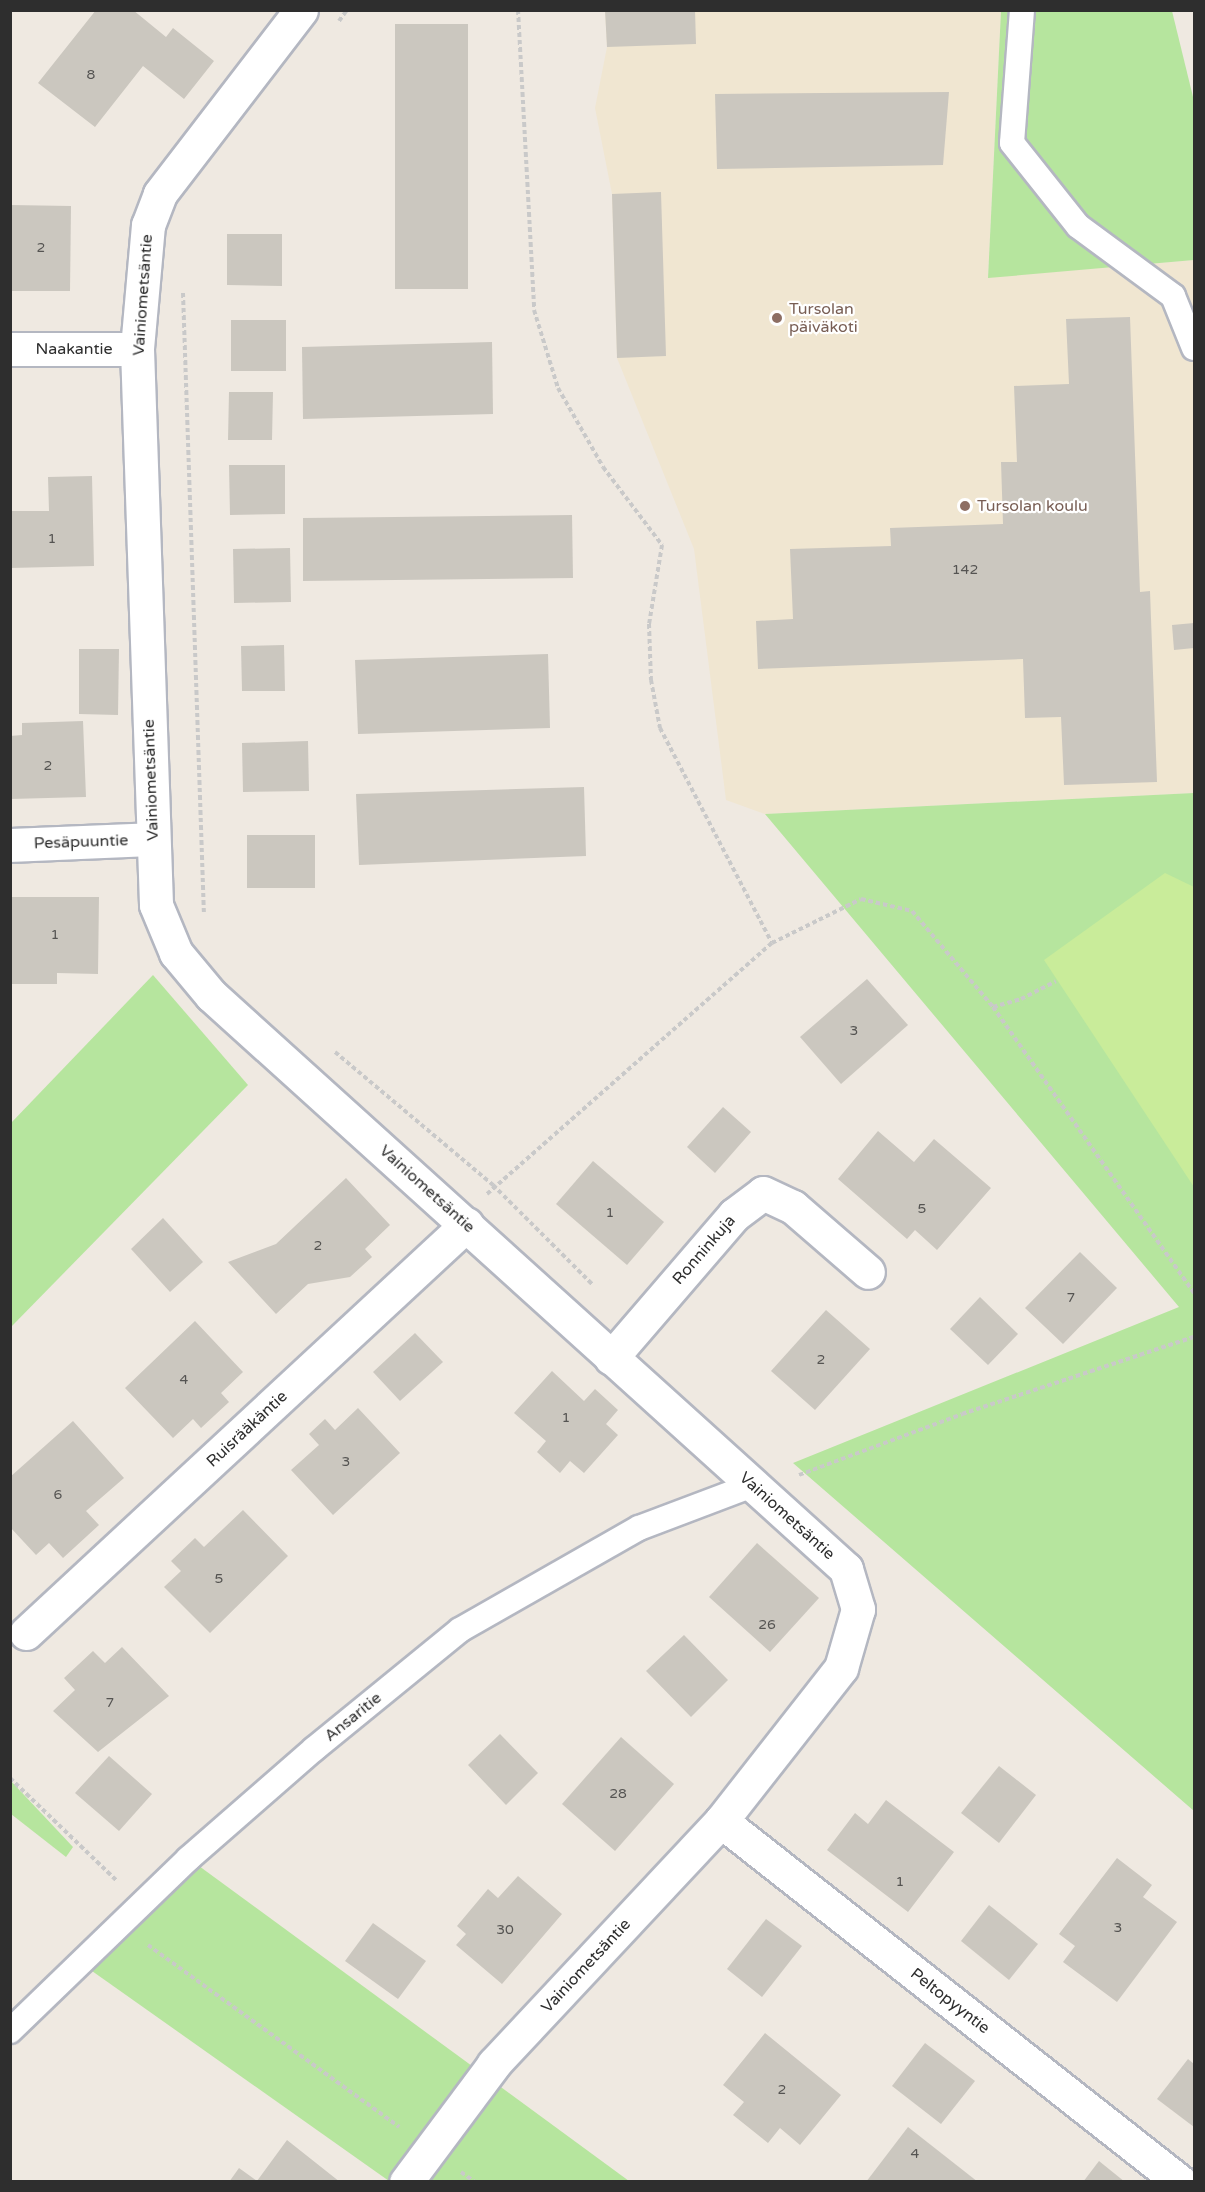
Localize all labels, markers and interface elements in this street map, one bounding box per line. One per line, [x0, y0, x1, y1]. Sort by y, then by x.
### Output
house number: 8 [87, 67, 95, 83]
street label: Vainiometsäntie [129, 234, 157, 356]
house number: 2 [37, 240, 45, 256]
place label: Tursolan päiväkoti [789, 299, 858, 337]
marker: Tursolan päiväkoti [770, 311, 784, 325]
street label: Naakantie [35, 339, 113, 359]
place label: Tursolan koulu [977, 496, 1088, 516]
marker: Tursolan koulu [958, 499, 972, 513]
house number: 1 [48, 531, 56, 547]
house number: 142 [952, 562, 978, 578]
street label: Vainiometsäntie [139, 719, 163, 841]
house number: 2 [44, 758, 52, 774]
street label: Pesäpuuntie [33, 831, 129, 853]
house number: 1 [51, 927, 59, 943]
house number: 3 [850, 1023, 858, 1039]
street label: Vainiometsäntie [375, 1141, 479, 1237]
house number: 5 [918, 1201, 926, 1217]
house number: 1 [606, 1205, 614, 1221]
street label: Ronninkuja [669, 1211, 739, 1289]
house number: 2 [314, 1238, 322, 1254]
house number: 7 [1067, 1290, 1075, 1306]
house number: 2 [817, 1352, 825, 1368]
house number: 4 [180, 1372, 188, 1388]
street label: Ruisrääkäntie [203, 1387, 291, 1471]
house number: 1 [562, 1410, 570, 1426]
house number: 3 [342, 1454, 350, 1470]
street label: Vainiometsäntie [735, 1468, 839, 1564]
house number: 6 [54, 1487, 62, 1503]
house number: 5 [215, 1571, 223, 1587]
house number: 26 [758, 1617, 776, 1633]
street label: Ansaritie [321, 1688, 385, 1746]
house number: 7 [106, 1695, 114, 1711]
house number: 28 [609, 1786, 627, 1802]
house number: 1 [896, 1874, 904, 1890]
street label: Vainiometsäntie [537, 1915, 635, 2017]
house number: 3 [1114, 1920, 1122, 1936]
house number: 30 [496, 1922, 514, 1938]
street label: Peltopyyntie [907, 1964, 993, 2038]
house number: 2 [778, 2082, 786, 2098]
house number: 4 [911, 2146, 919, 2162]

